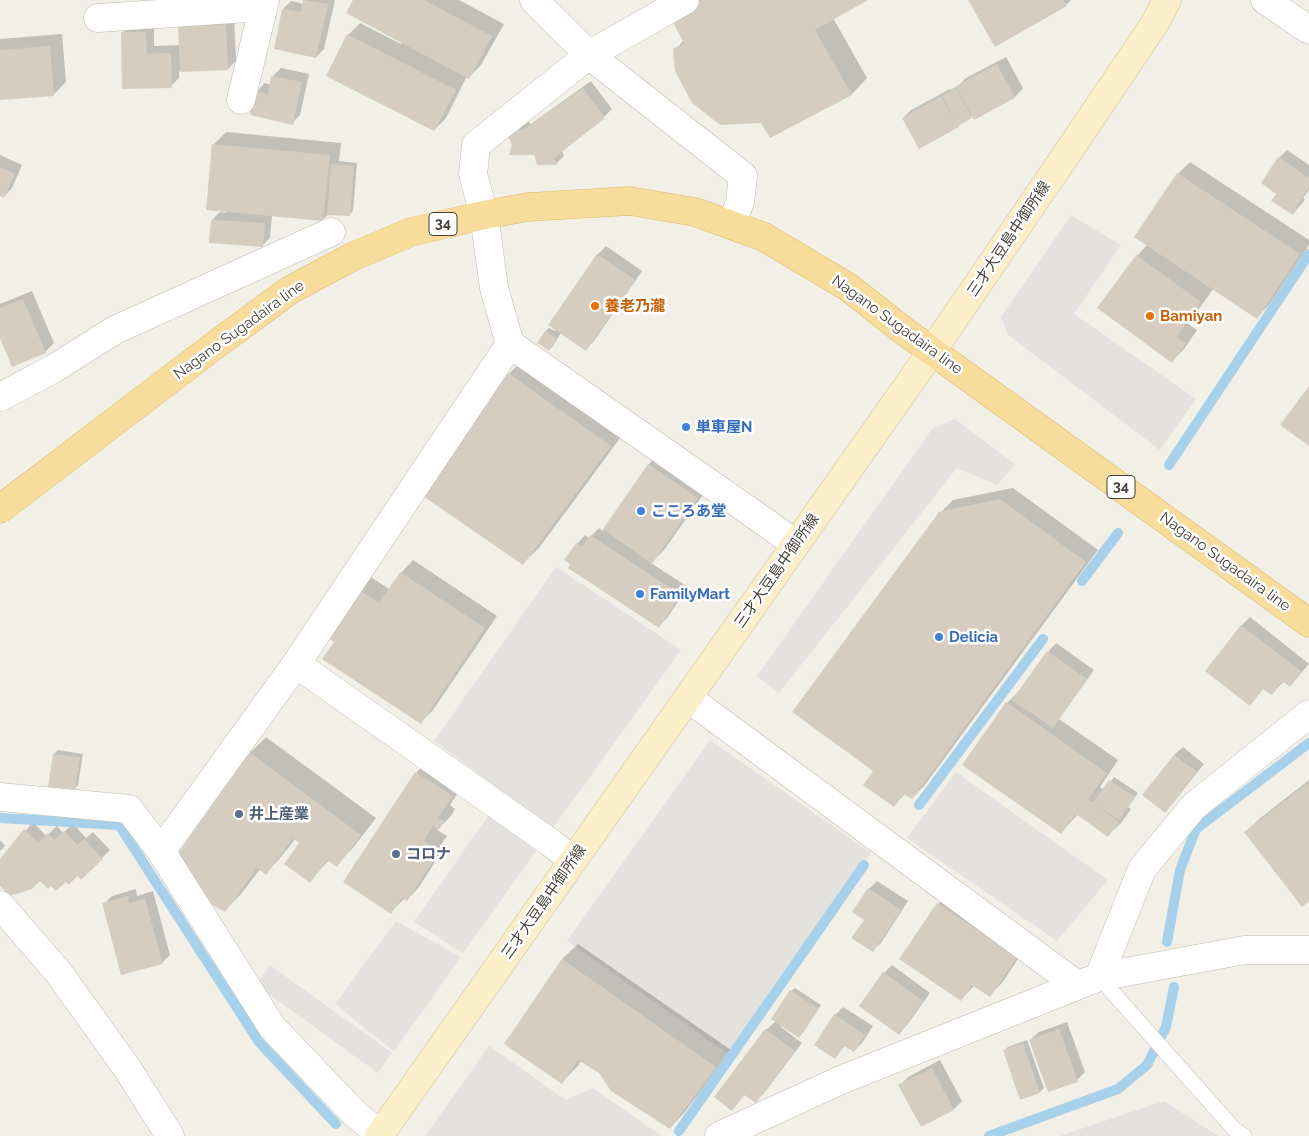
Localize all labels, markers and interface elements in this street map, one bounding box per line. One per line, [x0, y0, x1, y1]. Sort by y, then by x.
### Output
street label: 三才大豆島中御所線 [964, 178, 1054, 300]
road number: 34 [429, 212, 457, 235]
street label: Nagano Sugadaira line [828, 272, 966, 378]
street label: Nagano Sugadaira line [170, 277, 308, 383]
place label: 養老乃瀧 [605, 297, 665, 315]
marker: 養老乃瀧 [589, 300, 601, 312]
place label: Bamiyan [1160, 307, 1222, 325]
marker: Bamiyan [1144, 310, 1156, 322]
place label: 単車屋N [696, 418, 752, 436]
marker: 単車屋N [680, 421, 692, 433]
road number: 34 [1107, 476, 1135, 498]
place label: こころあ堂 [651, 502, 726, 520]
marker: こころあ堂 [635, 505, 647, 517]
street label: Nagano Sugadaira line [1156, 509, 1294, 615]
street label: 三才大豆島中御所線 [731, 511, 823, 631]
place label: FamilyMart [650, 585, 730, 603]
marker: FamilyMart [634, 588, 646, 600]
place label: Delicia [949, 628, 998, 646]
marker: Delicia [933, 631, 945, 643]
place label: 井上産業 [249, 805, 309, 823]
marker: 井上産業 [233, 808, 245, 820]
street label: 三才大豆島中御所線 [498, 842, 590, 962]
place label: コロナ [406, 845, 451, 863]
marker: コロナ [390, 848, 402, 860]

